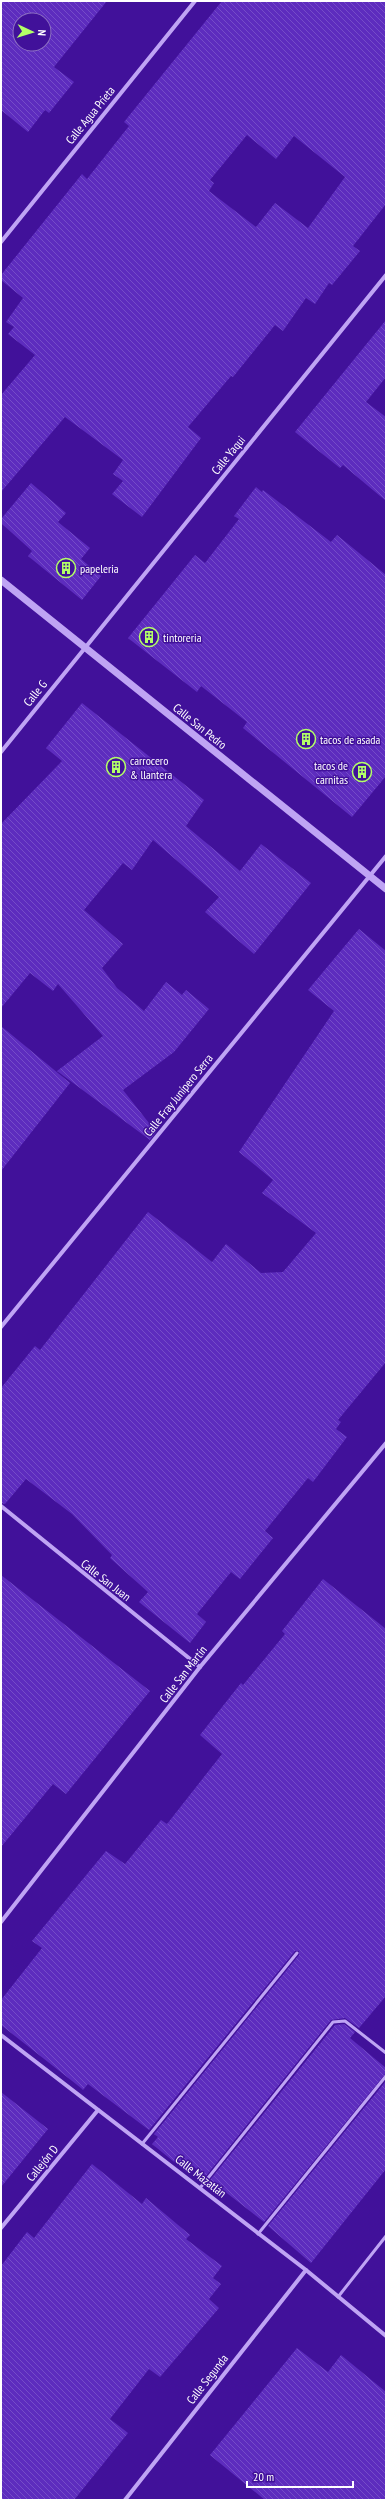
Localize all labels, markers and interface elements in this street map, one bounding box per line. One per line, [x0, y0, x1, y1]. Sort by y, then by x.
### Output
north arrow [12, 12, 52, 52]
text: N [35, 29, 49, 36]
street label: Calle Agua Prieta [62, 83, 118, 147]
street label: Calle Yaqui [208, 433, 248, 477]
building icon: papeleria [55, 557, 77, 579]
place label: papeleria [80, 561, 119, 576]
building icon: tintoreria [138, 626, 160, 648]
place label: tintoreria [163, 630, 202, 645]
street label: Calle G [20, 677, 50, 709]
street label: Calle San Pedro [170, 700, 230, 752]
building icon: tacos de asada [295, 728, 317, 750]
place label: tacos de asada [320, 732, 381, 747]
place label: carrocero & llantera [130, 753, 173, 782]
building icon: carrocero & llantera [105, 756, 127, 778]
place label: tacos de carnitas [314, 758, 348, 787]
building icon: tacos de carnitas [351, 761, 373, 783]
street label: Calle Fray Junípero Serra [140, 1051, 216, 1139]
street label: Calle San Juan [78, 1556, 134, 1604]
street label: Calle San Martín [156, 1643, 210, 1705]
street label: Callejón D [23, 2142, 61, 2184]
street label: Calle Mazatlán [172, 2151, 230, 2201]
street label: Calle Segunda [183, 2351, 231, 2407]
scale bar [247, 2463, 353, 2489]
text: 20 m [253, 2469, 274, 2484]

